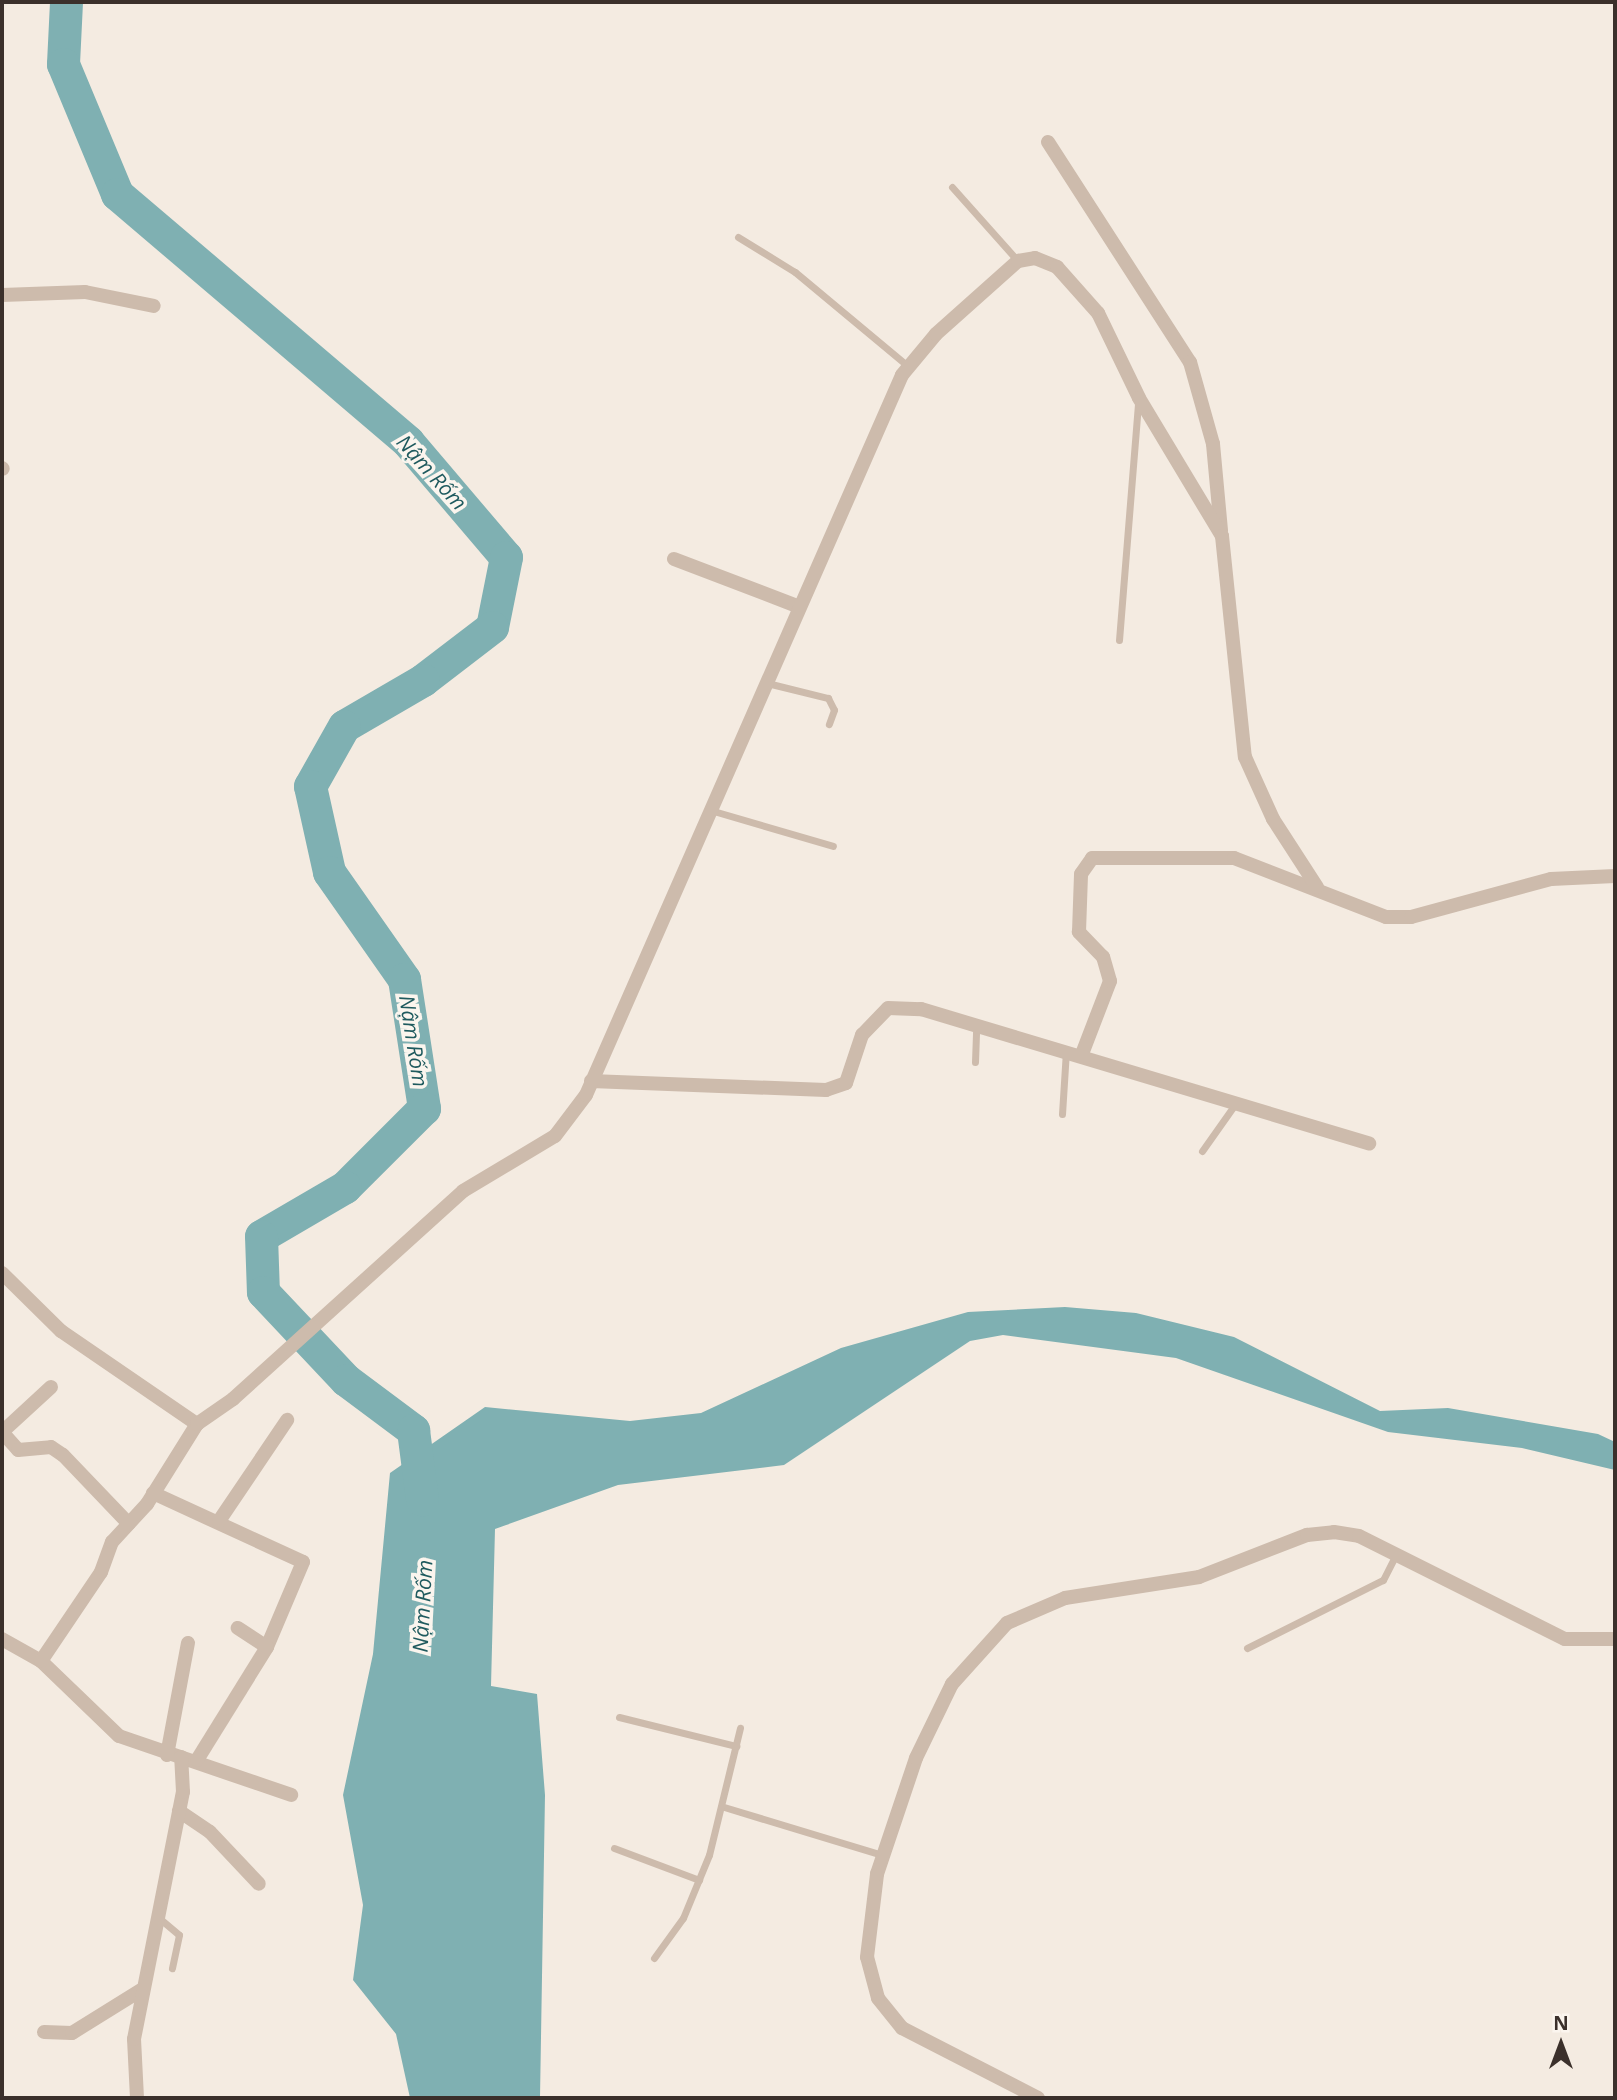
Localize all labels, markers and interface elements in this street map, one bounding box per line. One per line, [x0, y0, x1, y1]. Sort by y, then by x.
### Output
water label: Nậm Rốm [392, 429, 472, 515]
water label: Nậm Rốm [394, 993, 434, 1089]
water label: Nậm Rốm [407, 1559, 437, 1653]
north arrow [1526, 2009, 1596, 2079]
text: N [1553, 2010, 1569, 2036]

